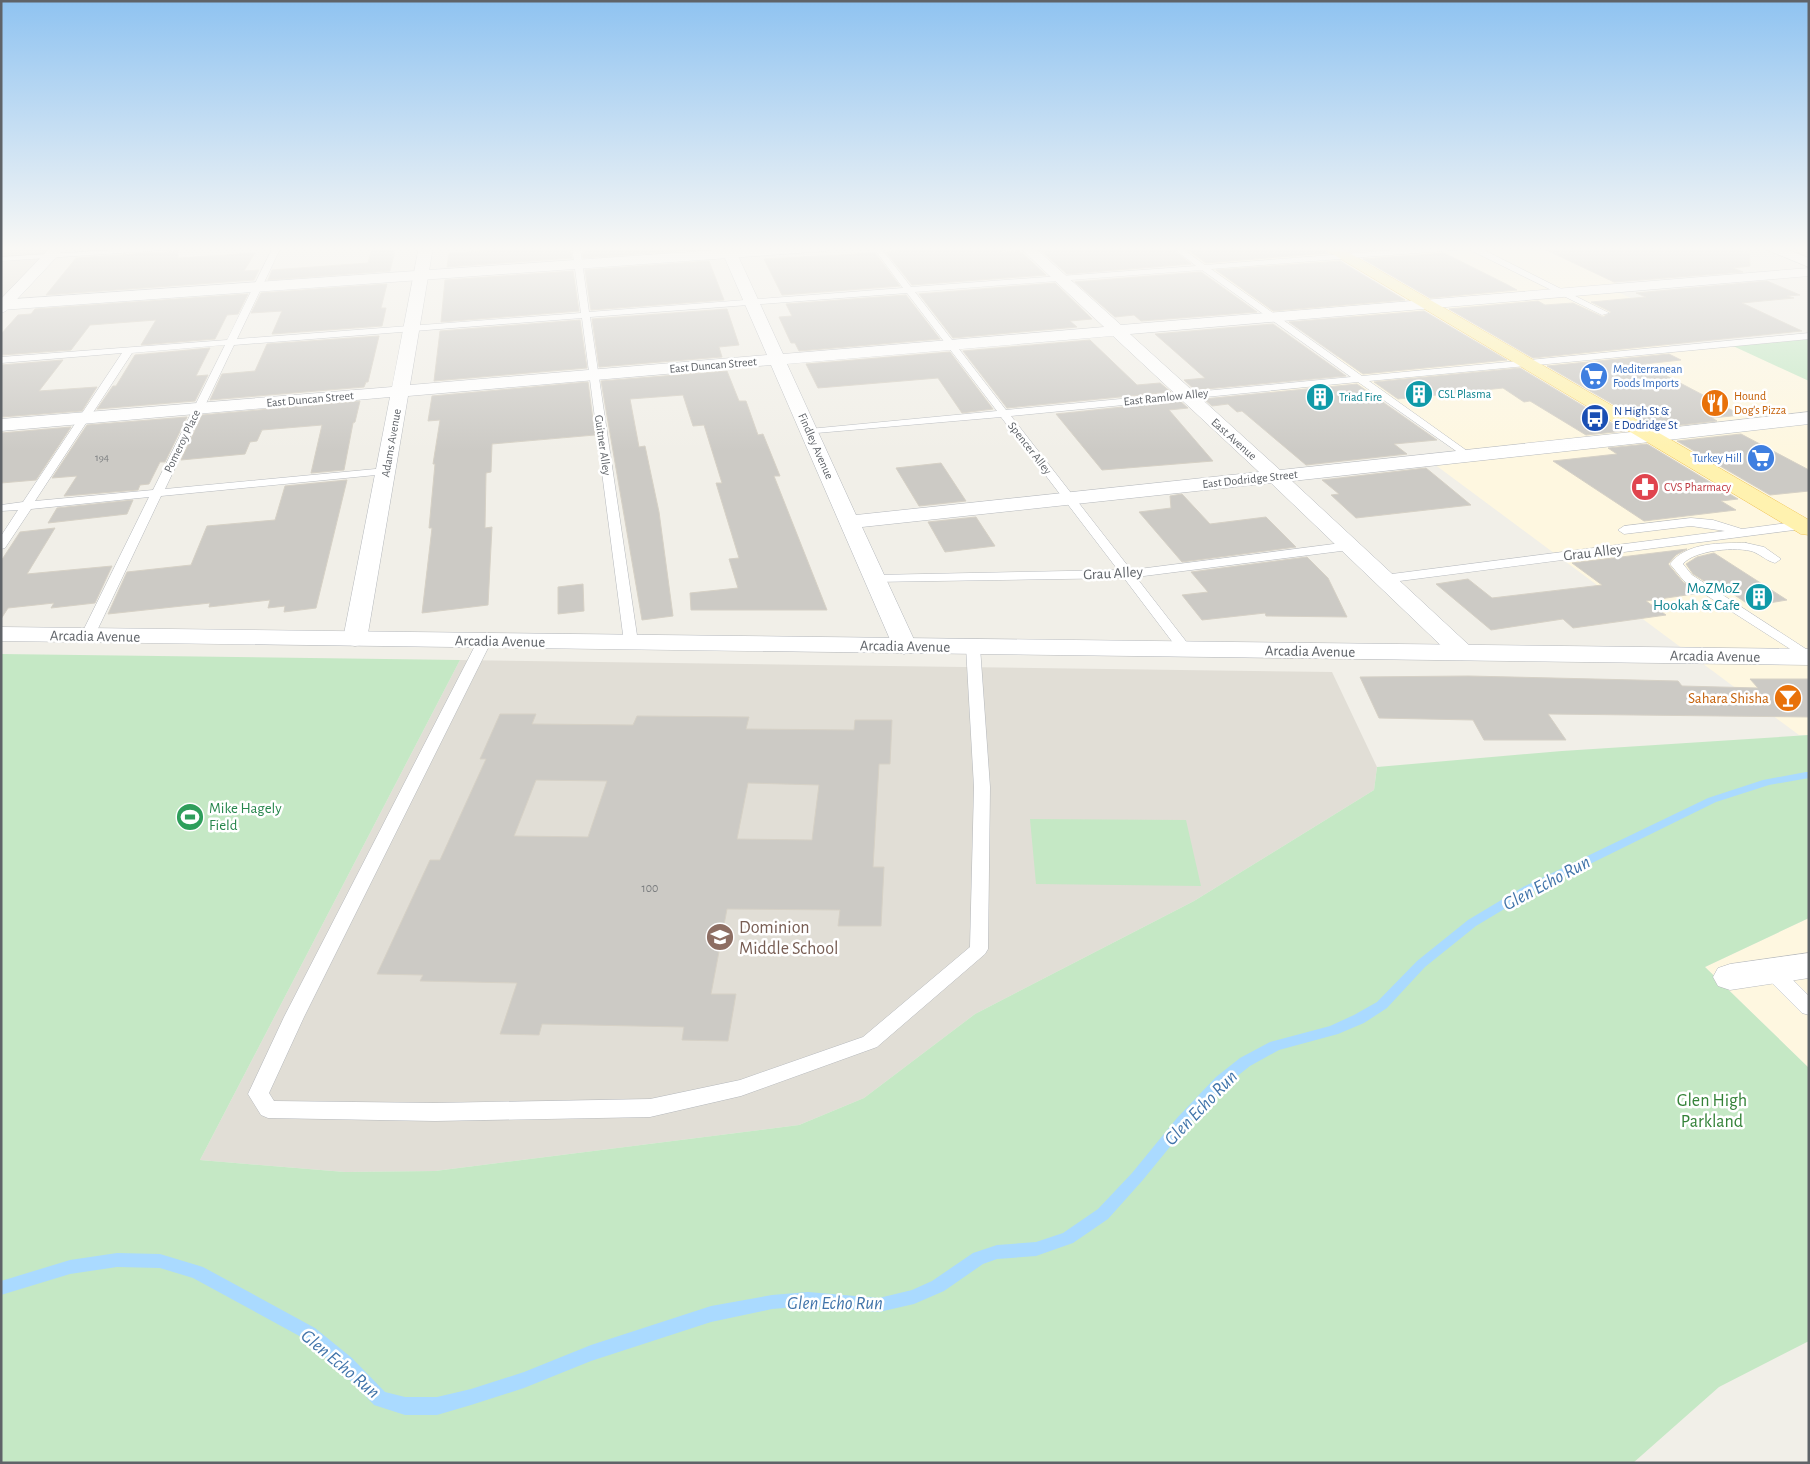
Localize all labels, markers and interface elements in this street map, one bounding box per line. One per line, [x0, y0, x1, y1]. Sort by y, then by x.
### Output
street label: East Duncan Street [669, 355, 757, 375]
supermarket icon: Mediterranean Foods Imports [1579, 361, 1609, 391]
place label: Mediterranean Foods Imports [1613, 363, 1682, 389]
building icon: CSL Plasma [1404, 379, 1434, 409]
building icon: Triad Fire [1305, 382, 1335, 412]
street label: East Ramlow Alley [1123, 387, 1209, 408]
place label: CSL Plasma [1438, 388, 1492, 400]
restaurant icon: Hound Dog's Pizza [1700, 388, 1730, 418]
street label: East Duncan Street [266, 389, 354, 409]
place label: Hound Dog's Pizza [1734, 390, 1787, 416]
place label: Triad Fire [1339, 391, 1382, 403]
bus stop icon: N High St & E Dodridge St [1580, 403, 1610, 433]
place label: N High St & E Dodridge St [1614, 405, 1678, 431]
street label: Pomeroy Place [162, 408, 203, 475]
street label: Adams Avenue [379, 408, 403, 478]
street label: Findley Avenue [795, 411, 836, 481]
street label: Guitner Alley [592, 414, 613, 476]
street label: East Avenue [1209, 416, 1259, 462]
street label: Spencer Alley [1005, 419, 1054, 477]
supermarket icon: Turkey Hill [1746, 443, 1776, 473]
house number: 194 [95, 452, 109, 463]
place label: Turkey Hill [1692, 452, 1742, 465]
street label: East Dodridge Street [1202, 468, 1298, 490]
pharmacy icon: CVS Pharmacy [1630, 472, 1660, 502]
place label: CVS Pharmacy [1664, 481, 1731, 494]
street label: Grau Alley [1562, 541, 1624, 564]
street label: Grau Alley [1083, 564, 1144, 583]
place label: MoZMoZ Hookah & Cafe [1653, 581, 1740, 613]
building icon: MoZMoZ Hookah & Cafe [1744, 582, 1774, 612]
street label: Arcadia Avenue [50, 628, 140, 645]
street label: Arcadia Avenue [455, 633, 545, 650]
street label: Arcadia Avenue [860, 638, 950, 655]
street label: Arcadia Avenue [1265, 643, 1355, 660]
street label: Arcadia Avenue [1670, 648, 1760, 665]
bar icon: Sahara Shisha [1773, 683, 1803, 713]
place label: Sahara Shisha [1688, 691, 1769, 706]
place label: Mike Hagely Field [209, 801, 282, 833]
sports icon: Mike Hagely Field [175, 802, 205, 832]
water label: Glen Echo Run [1500, 852, 1594, 914]
house number: 100 [642, 882, 658, 894]
place label: Dominion Middle School [739, 919, 838, 958]
school or university icon: Dominion Middle School [705, 922, 735, 952]
water label: Glen Echo Run [1161, 1067, 1241, 1149]
park label: Glen High Parkland [1677, 1092, 1747, 1131]
water label: Glen Echo Run [787, 1294, 883, 1313]
water label: Glen Echo Run [297, 1326, 383, 1402]

